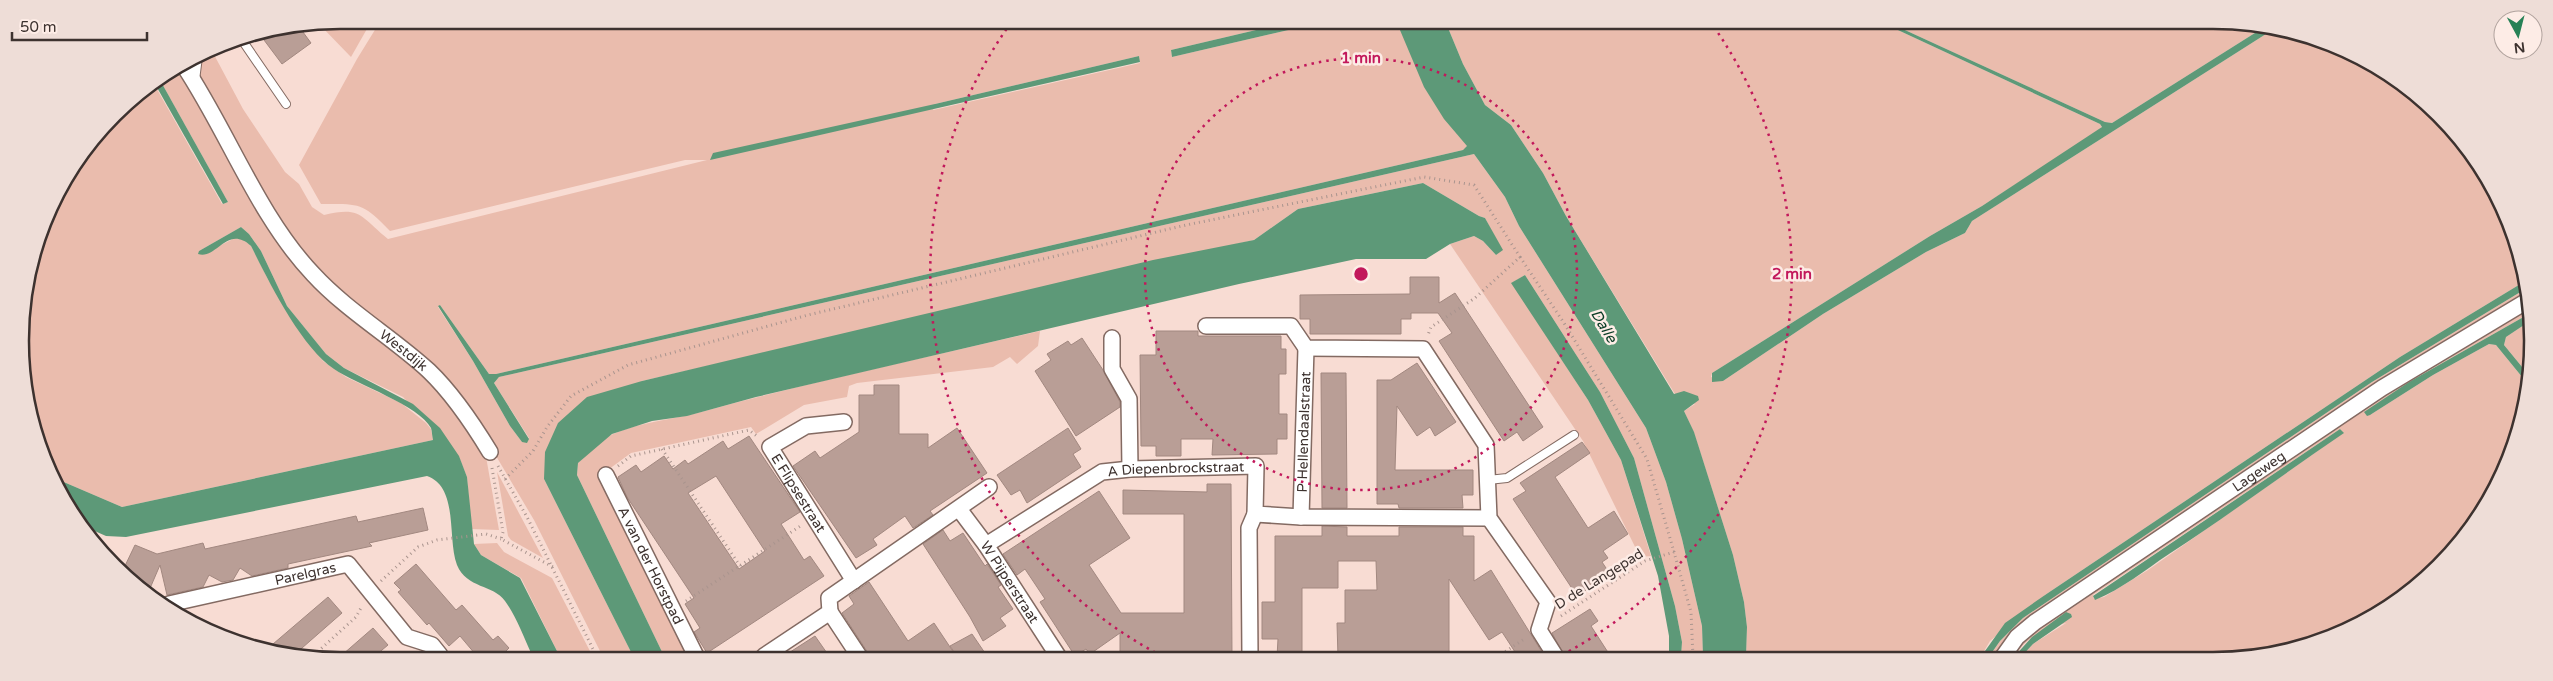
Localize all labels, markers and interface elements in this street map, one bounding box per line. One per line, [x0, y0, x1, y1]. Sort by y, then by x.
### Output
scale bar [12, 10, 148, 42]
north arrow [2493, 10, 2543, 60]
text: 50 m [20, 18, 57, 36]
text: N [2513, 38, 2526, 57]
text: 1 min [1341, 49, 1381, 67]
centre of rings [1352, 265, 1370, 283]
text: 2 min [1772, 265, 1812, 283]
water label: Dalle [1587, 306, 1622, 347]
street label: Westdijk [376, 326, 432, 375]
street label: P Hellendaalstraat [1293, 371, 1314, 493]
street label: Lageweg [2229, 447, 2288, 495]
street label: E Flipsestraat [768, 450, 830, 536]
street label: A Diepenbrockstraat [1106, 458, 1245, 480]
street label: A van der Horstpad [615, 504, 687, 627]
street label: W Pijperstraat [977, 538, 1043, 627]
street label: D de Langepad [1552, 545, 1646, 613]
street label: Parelgras [273, 558, 338, 589]

